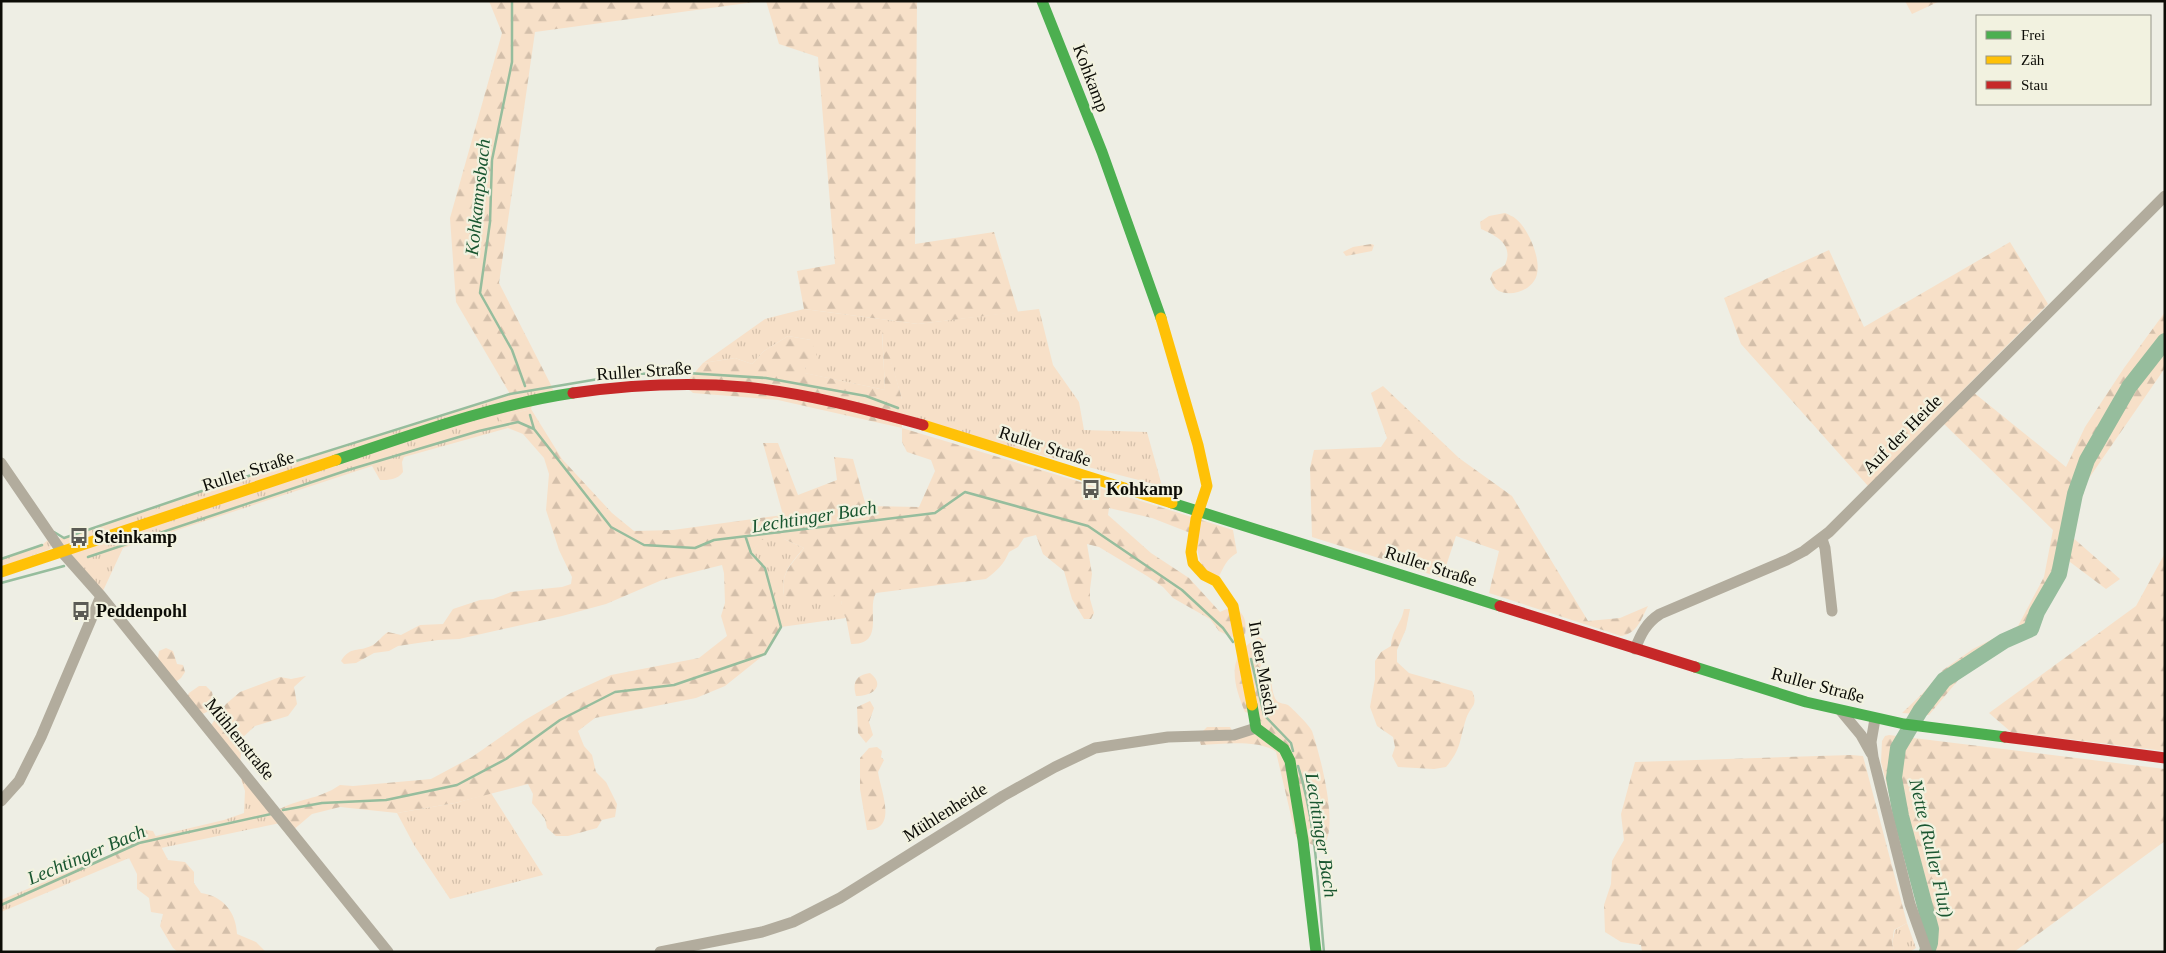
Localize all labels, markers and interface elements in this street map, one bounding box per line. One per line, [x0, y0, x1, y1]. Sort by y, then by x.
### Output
legend [1976, 15, 2151, 105]
text: Frei [2021, 27, 2045, 43]
street label: Kohkamp [1069, 41, 1113, 115]
text: Zäh [2021, 52, 2045, 68]
text: Stau [2021, 77, 2048, 93]
water label: Kohkampsbach [461, 138, 494, 257]
street label: Ruller Straße [596, 358, 692, 384]
street label: Auf der Heide [1859, 391, 1945, 477]
street label: Ruller Straße [997, 422, 1093, 470]
street label: Ruller Straße [200, 447, 296, 495]
bus stop icon: Kohkamp [1080, 478, 1102, 500]
place label: Kohkamp [1106, 479, 1183, 499]
water label: Lechtinger Bach [749, 496, 878, 537]
bus stop icon: Steinkamp [68, 526, 90, 548]
place label: Steinkamp [94, 527, 177, 547]
street label: Ruller Straße [1383, 542, 1479, 590]
bus stop icon: Peddenpohl [70, 600, 92, 622]
place label: Peddenpohl [96, 601, 187, 621]
street label: In der Masch [1245, 620, 1281, 716]
street label: Ruller Straße [1769, 663, 1867, 707]
street label: Mühlenstraße [201, 694, 279, 784]
water label: Lechtinger Bach [1301, 770, 1342, 899]
water label: Nette (Ruller Flut) [1904, 776, 1958, 920]
street label: Mühlenheide [899, 778, 991, 846]
water label: Lechtinger Bach [23, 820, 148, 889]

